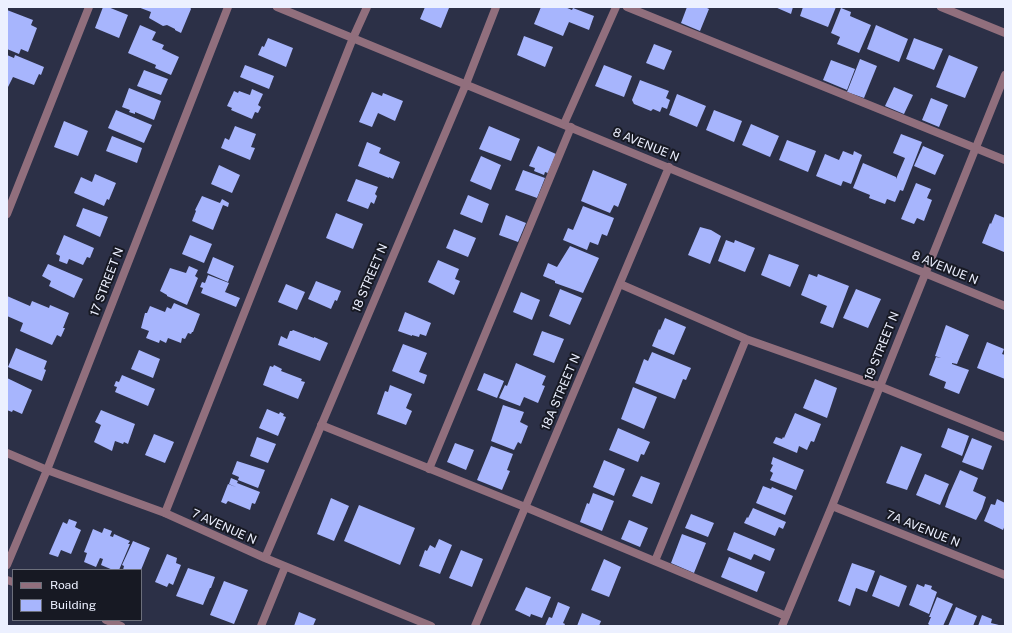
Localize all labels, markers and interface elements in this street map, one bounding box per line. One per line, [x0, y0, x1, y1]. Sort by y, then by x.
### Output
street label: 8 AVENUE N [611, 125, 681, 165]
street label: 18 STREET N [349, 242, 391, 314]
street label: 17 STREET N [87, 246, 127, 318]
street label: 8 AVENUE N [910, 248, 980, 288]
street label: 19 STREET N [862, 310, 902, 382]
street label: 18A STREET N [538, 352, 584, 432]
street label: 7 AVENUE N [189, 506, 259, 548]
street label: 7A AVENUE N [884, 508, 962, 550]
legend [12, 569, 142, 621]
text: Road [50, 578, 78, 592]
text: Building [50, 598, 96, 612]

